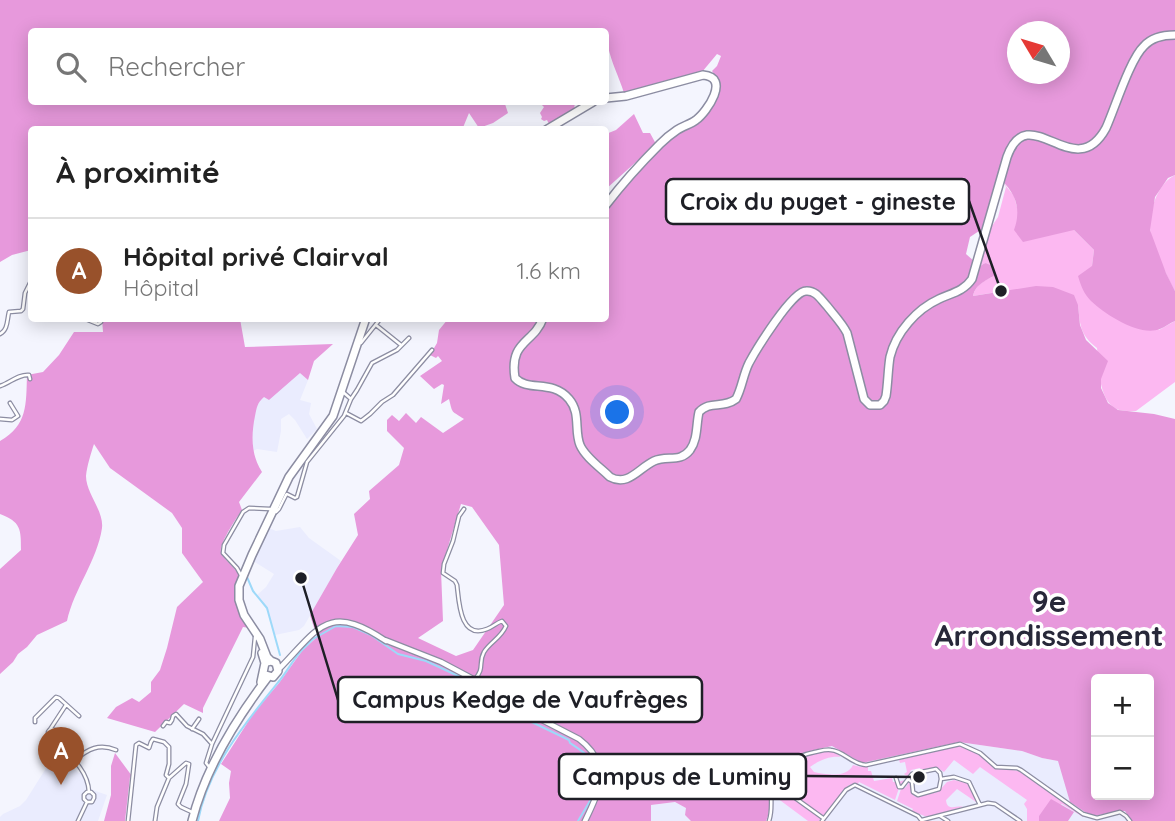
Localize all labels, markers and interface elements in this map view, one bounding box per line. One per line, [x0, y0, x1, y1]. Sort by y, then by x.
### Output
north arrow [1007, 21, 1070, 84]
search box [28, 28, 609, 105]
icon: search [52, 48, 90, 86]
text: Rechercher [108, 50, 245, 83]
text: À proximité [56, 153, 220, 191]
callout: Croix du puget - gineste [666, 179, 969, 224]
text: Croix du puget - gineste [680, 186, 956, 216]
text: Hôpital privé Clairval [123, 240, 389, 273]
text: A [72, 256, 86, 285]
text: 1.6 km [516, 256, 581, 285]
text: Hôpital [123, 273, 199, 302]
your location [600, 395, 634, 429]
district label: 9e Arrondissement [934, 582, 1164, 654]
map controls [1091, 674, 1154, 800]
button: + [1091, 674, 1154, 737]
callout: Campus Kedge de Vaufrèges [338, 677, 702, 722]
text: Campus Kedge de Vaufrèges [352, 684, 688, 714]
pin: A [38, 727, 84, 785]
button: − [1091, 737, 1154, 800]
callout: Campus de Luminy [559, 754, 806, 799]
text: Campus de Luminy [572, 761, 792, 791]

